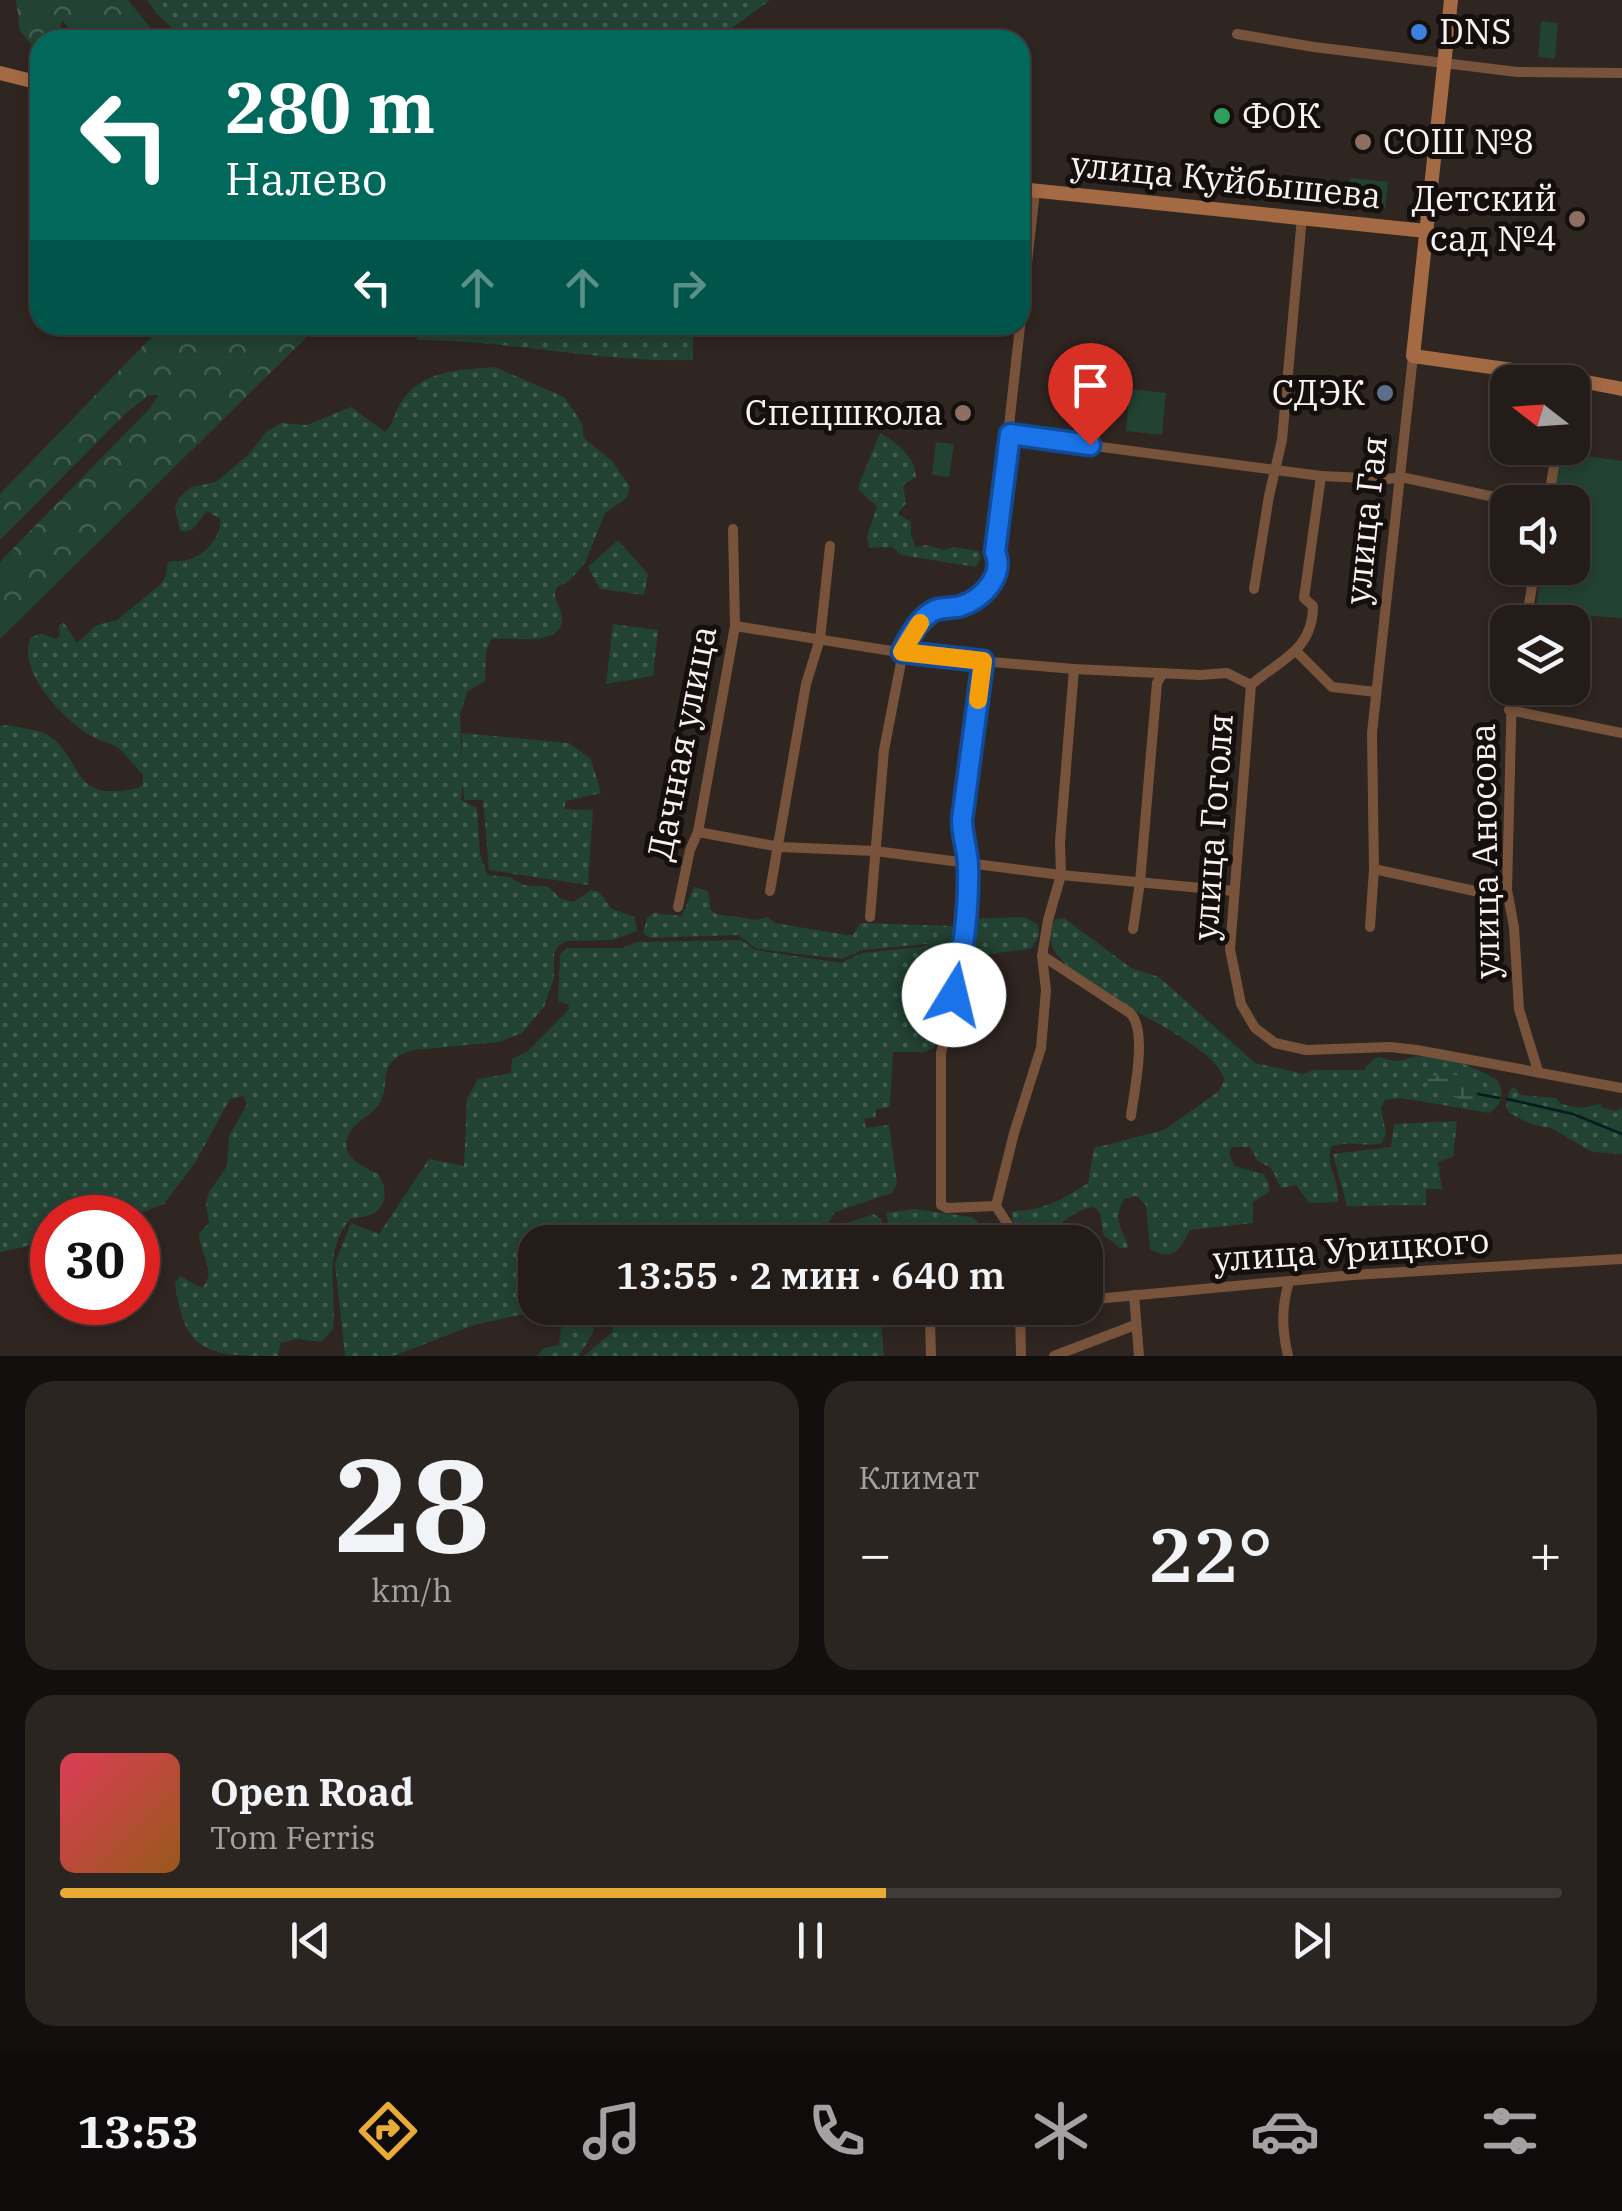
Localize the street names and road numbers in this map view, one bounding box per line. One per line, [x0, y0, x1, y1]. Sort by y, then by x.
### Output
street label: улица Куйбышева [1069, 140, 1384, 218]
street label: улица Гая [1333, 433, 1397, 606]
street label: Дачная улица [636, 622, 726, 864]
street label: улица Гоголя [1181, 712, 1243, 942]
street label: улица Аносова [1459, 723, 1509, 979]
street label: улица Урицкого [1211, 1216, 1491, 1282]

